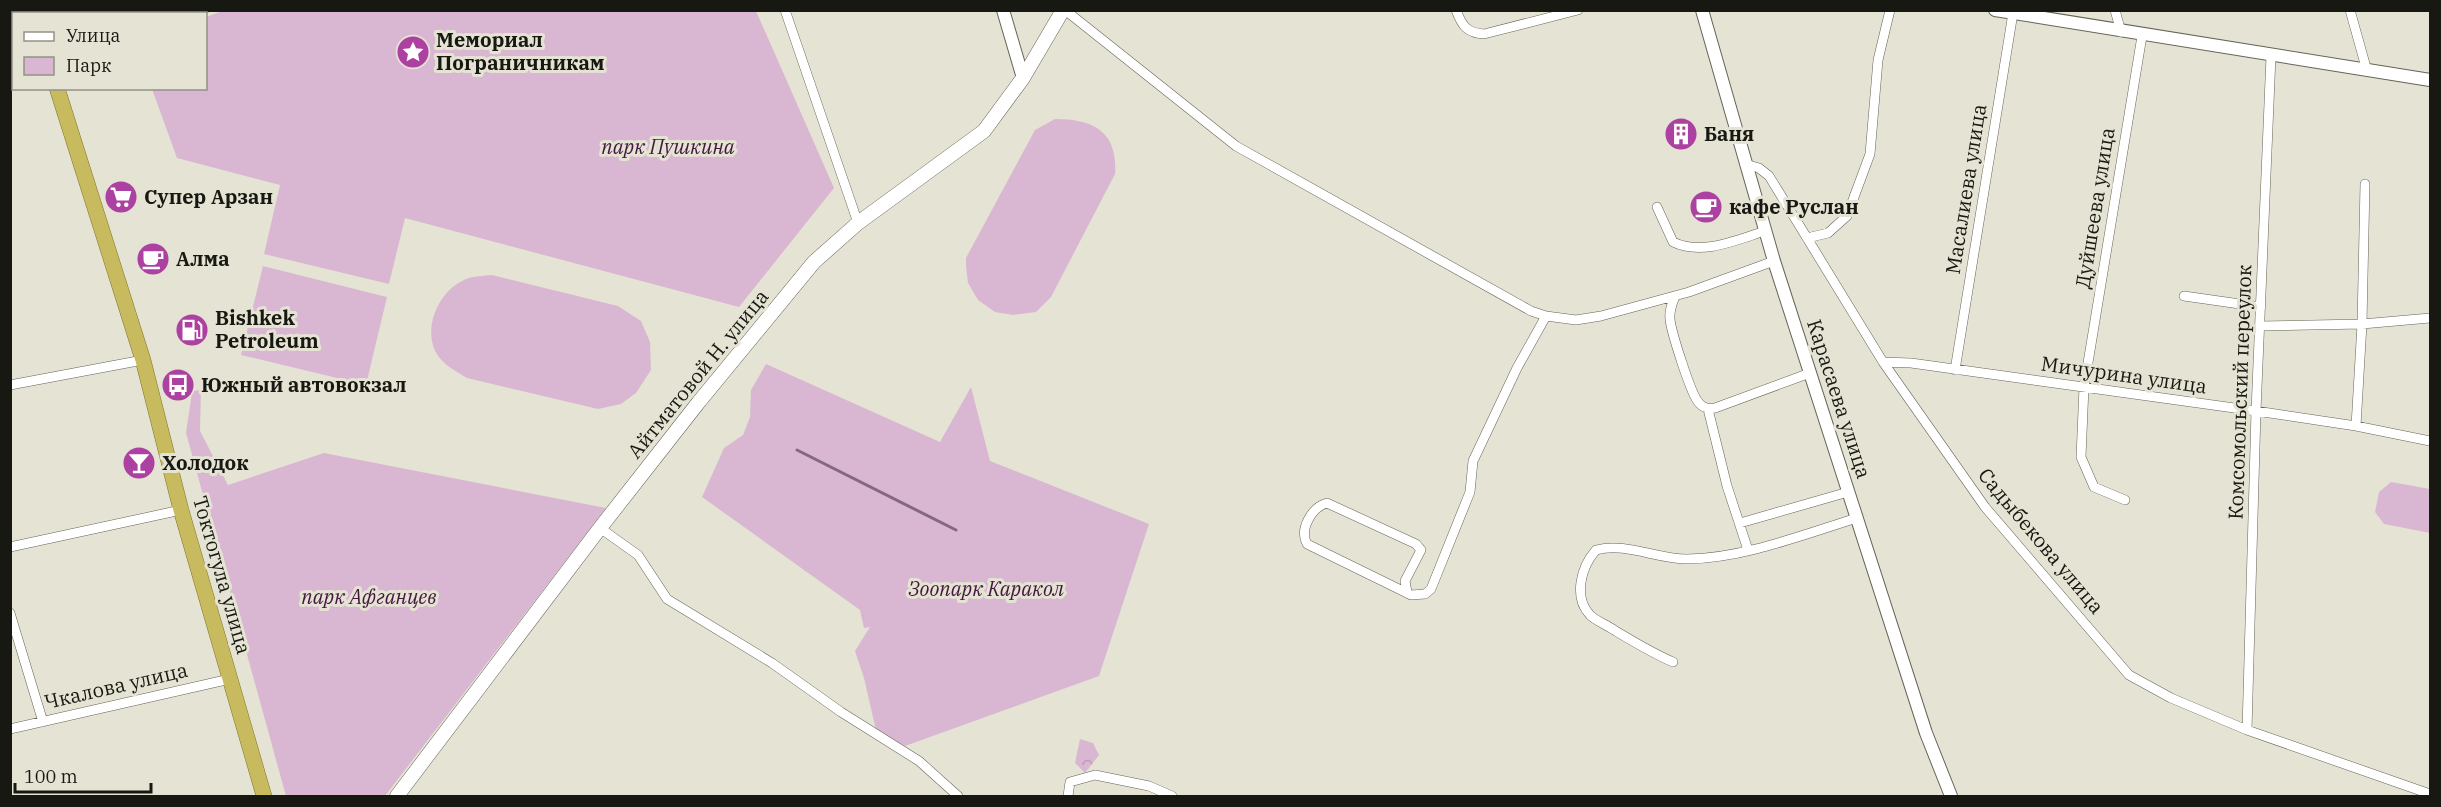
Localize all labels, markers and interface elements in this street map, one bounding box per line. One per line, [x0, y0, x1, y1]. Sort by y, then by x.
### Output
legend [12, 12, 207, 90]
text: Улица [66, 24, 121, 47]
place label: Мемориал Пограничникам [436, 26, 605, 76]
place icon: Мемориал Пограничникам [395, 34, 431, 70]
text: Парк [66, 54, 112, 77]
street label: Масалиева улица [1939, 102, 1992, 276]
building icon: Баня [1663, 116, 1699, 152]
place label: Баня [1704, 120, 1754, 147]
street label: Дуйшеева улица [2068, 125, 2121, 290]
park label: парк Пушкина [601, 133, 735, 160]
supermarket icon: Супер Арзан [103, 179, 139, 215]
place label: Супер Арзан [144, 183, 273, 210]
cafe icon: кафе Руслан [1688, 189, 1724, 225]
place label: кафе Руслан [1729, 193, 1859, 220]
cafe icon: Алма [135, 241, 171, 277]
place label: Алма [176, 245, 230, 272]
street label: Комсомольский переулок [2222, 264, 2257, 520]
street label: Айтматовой Н. улица [621, 283, 774, 464]
place label: Bishkek Petroleum [215, 304, 319, 354]
fuel station icon: Bishkek Petroleum [174, 312, 210, 348]
street label: Карасаева улица [1801, 316, 1878, 482]
street label: Мичурина улица [2039, 349, 2209, 400]
bus stop icon: Южный автовокзал [160, 367, 196, 403]
place label: Южный автовокзал [201, 371, 406, 398]
bar icon: Холодок [121, 445, 157, 481]
place label: Холодок [162, 449, 248, 476]
street label: Садыбекова улица [1972, 462, 2111, 619]
street label: Токтогула улица [187, 493, 258, 657]
park label: Зоопарк Каракол [908, 575, 1064, 602]
park label: парк Афганцев [301, 583, 437, 610]
street label: Чкалова улица [42, 656, 190, 715]
scale bar [15, 756, 152, 794]
text: 100 m [24, 765, 78, 788]

